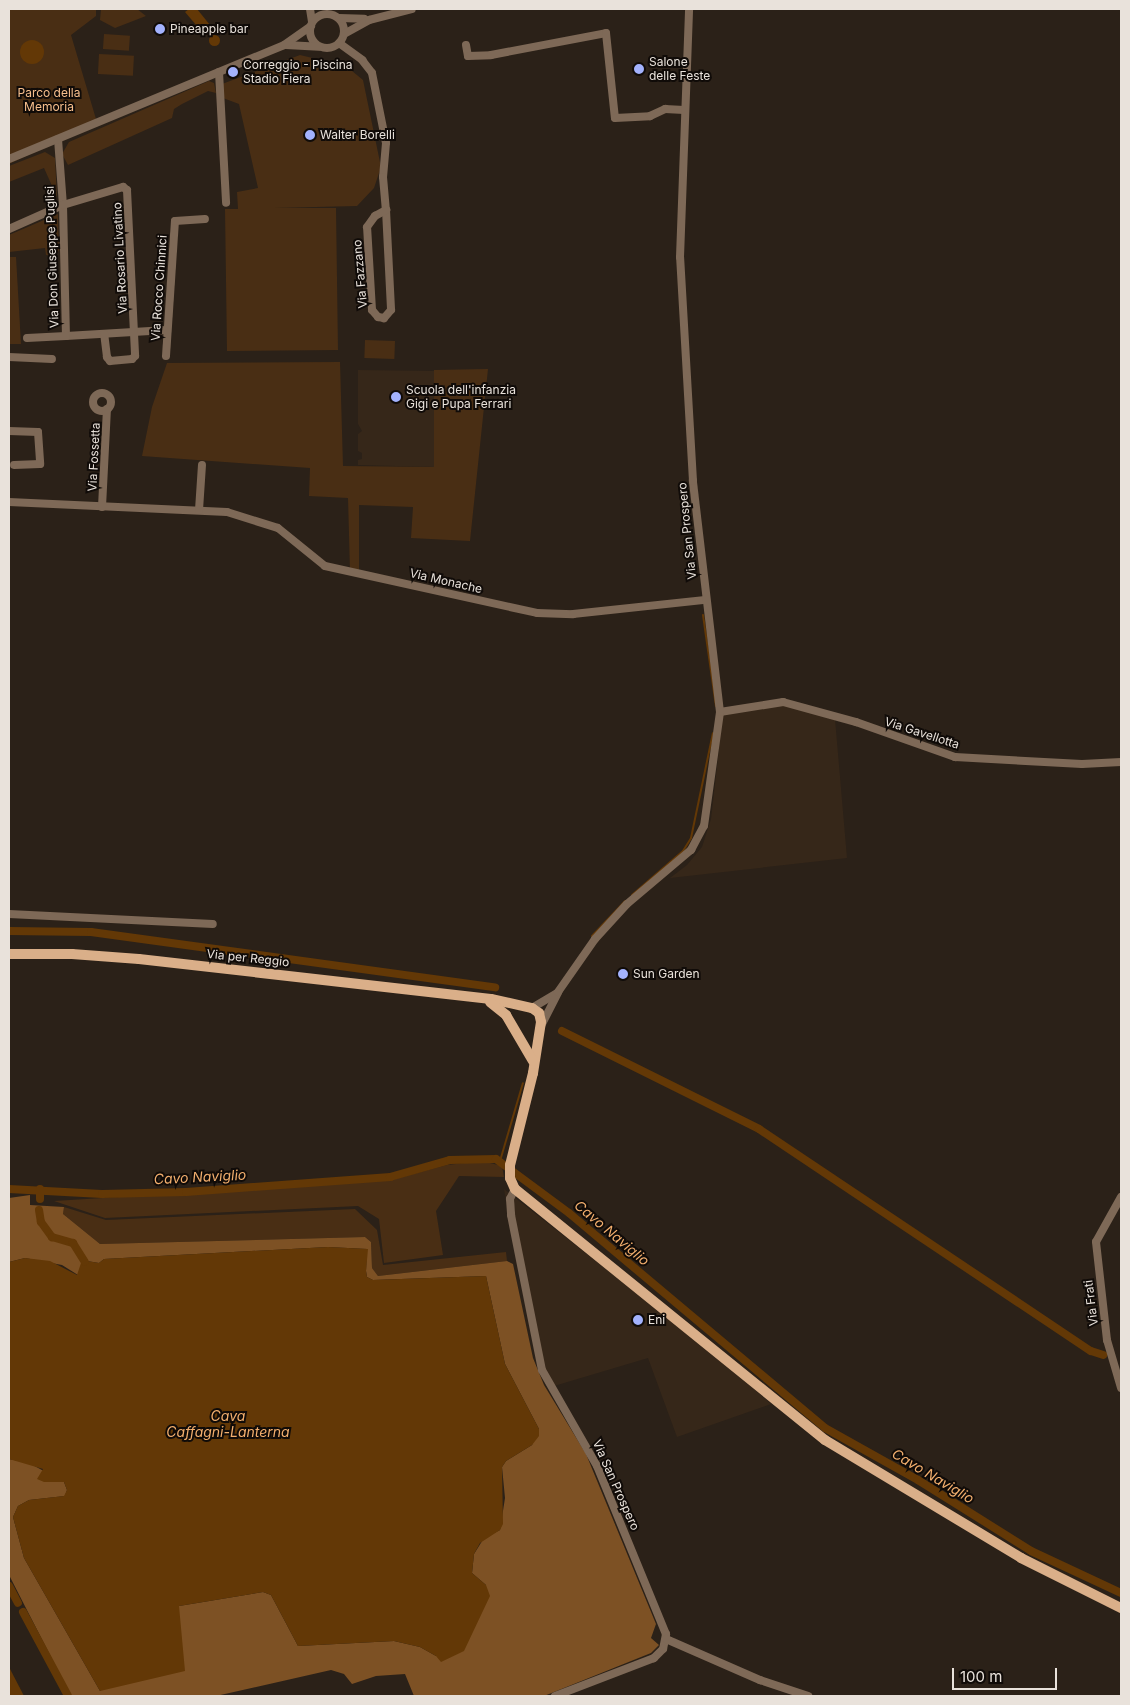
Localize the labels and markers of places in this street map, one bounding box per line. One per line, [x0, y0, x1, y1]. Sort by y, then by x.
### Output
place label: Pineapple bar [170, 22, 248, 36]
marker: Pineapple bar [154, 23, 166, 35]
place label: Salone delle Feste [649, 55, 710, 83]
place label: Correggio - Piscina Stadio Fiera [243, 58, 353, 86]
marker: Salone delle Feste [633, 63, 645, 75]
marker: Correggio - Piscina Stadio Fiera [227, 66, 239, 78]
place label: Walter Borelli [320, 128, 395, 142]
marker: Walter Borelli [304, 129, 316, 141]
place label: Scuola dell'infanzia Gigi e Pupa Ferrari [406, 383, 516, 411]
marker: Scuola dell'infanzia Gigi e Pupa Ferrari [390, 391, 402, 403]
place label: Sun Garden [633, 967, 700, 981]
marker: Sun Garden [617, 968, 629, 980]
place label: Eni [648, 1313, 665, 1327]
marker: Eni [632, 1314, 644, 1326]

